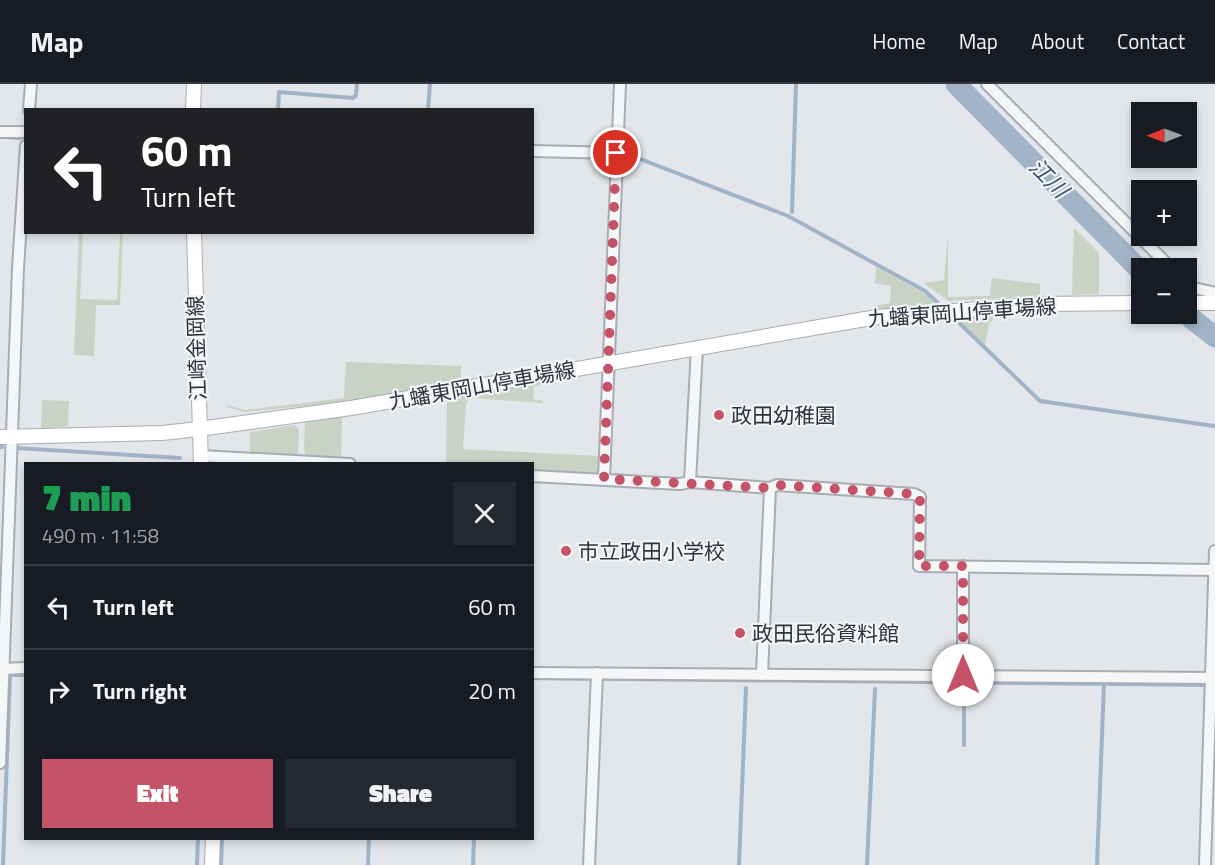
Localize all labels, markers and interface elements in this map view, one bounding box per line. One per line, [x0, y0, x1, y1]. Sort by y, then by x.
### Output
text: Map [30, 20, 84, 63]
text: Home [872, 25, 926, 57]
text: Map [959, 25, 998, 57]
text: About [1031, 25, 1084, 57]
text: Contact [1117, 25, 1185, 57]
north arrow [1131, 102, 1197, 168]
map controls [1131, 102, 1197, 324]
text: 60 m [141, 118, 233, 182]
pin [590, 127, 641, 178]
icon: left [42, 132, 120, 210]
icon: arrive [599, 136, 632, 169]
water label: 江川 [1021, 150, 1078, 207]
text: Turn left [141, 176, 235, 217]
button: + [1131, 180, 1197, 246]
button: − [1131, 258, 1197, 324]
street label: 九蟠東岡山停車場線 [867, 289, 1057, 335]
street label: 江崎金岡線 [178, 295, 214, 401]
street label: 九蟠東岡山停車場線 [386, 353, 578, 417]
place label: 政田幼稚園 [731, 399, 836, 431]
marker: 政田幼稚園 [712, 408, 726, 422]
text: 7 min [42, 470, 131, 525]
button: close [453, 482, 516, 545]
text: 490 m · 11:58 [42, 520, 159, 551]
place label: 市立政田小学校 [578, 535, 725, 567]
marker: 市立政田小学校 [559, 544, 573, 558]
text: Turn left [93, 590, 174, 624]
text: 60 m [468, 590, 516, 624]
icon: left [42, 591, 75, 624]
place label: 政田民俗資料館 [752, 617, 899, 649]
marker: 政田民俗資料館 [733, 626, 747, 640]
position arrow [931, 643, 995, 707]
text: Turn right [93, 674, 187, 708]
text: 20 m [468, 674, 516, 708]
icon: right [42, 675, 75, 708]
button: Exit [42, 759, 273, 828]
button: Share [285, 759, 516, 828]

